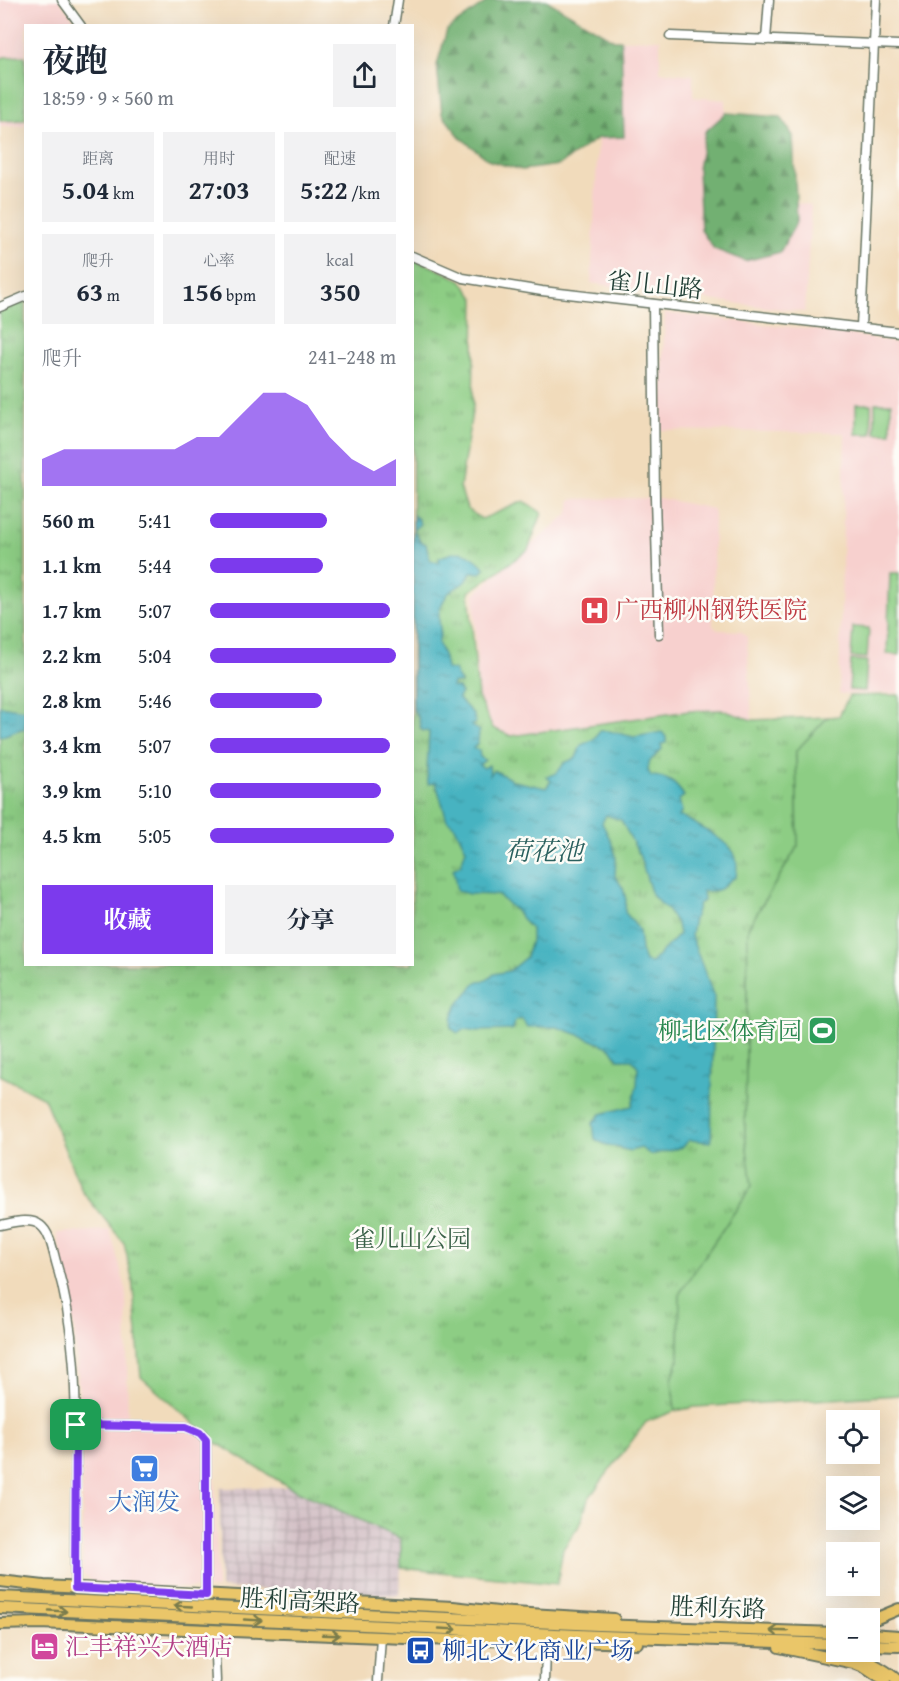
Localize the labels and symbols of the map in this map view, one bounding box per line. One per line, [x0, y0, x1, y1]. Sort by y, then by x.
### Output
street label: 雀儿山路 [605, 262, 705, 307]
place label: 广西柳州钢铁医院 [615, 592, 807, 627]
hospital icon: 广西柳州钢铁医院 [578, 594, 610, 626]
water label: 荷花池 [505, 831, 586, 870]
place label: 柳北区体育园 [658, 1013, 802, 1048]
sports icon: 柳北区体育园 [807, 1015, 839, 1047]
park label: 雀儿山公园 [351, 1221, 471, 1256]
pin [50, 1399, 101, 1450]
supermarket icon: 大润发 [128, 1453, 160, 1485]
place label: 大润发 [108, 1484, 180, 1519]
street label: 胜利高架路 [239, 1580, 361, 1621]
street label: 胜利东路 [669, 1588, 767, 1627]
one-way arrow [173, 1601, 193, 1612]
one-way arrow [48, 1605, 68, 1616]
one-way arrow [243, 1614, 263, 1625]
one-way arrow [438, 1623, 458, 1634]
one-way arrow [769, 1625, 789, 1637]
place label: 汇丰祥兴大酒店 [65, 1629, 233, 1664]
one-way arrow [321, 1630, 341, 1641]
hotel icon: 汇丰祥兴大酒店 [28, 1631, 60, 1663]
place label: 柳北文化商业广场 [442, 1633, 634, 1668]
bus stop icon: 柳北文化商业广场 [405, 1635, 437, 1667]

